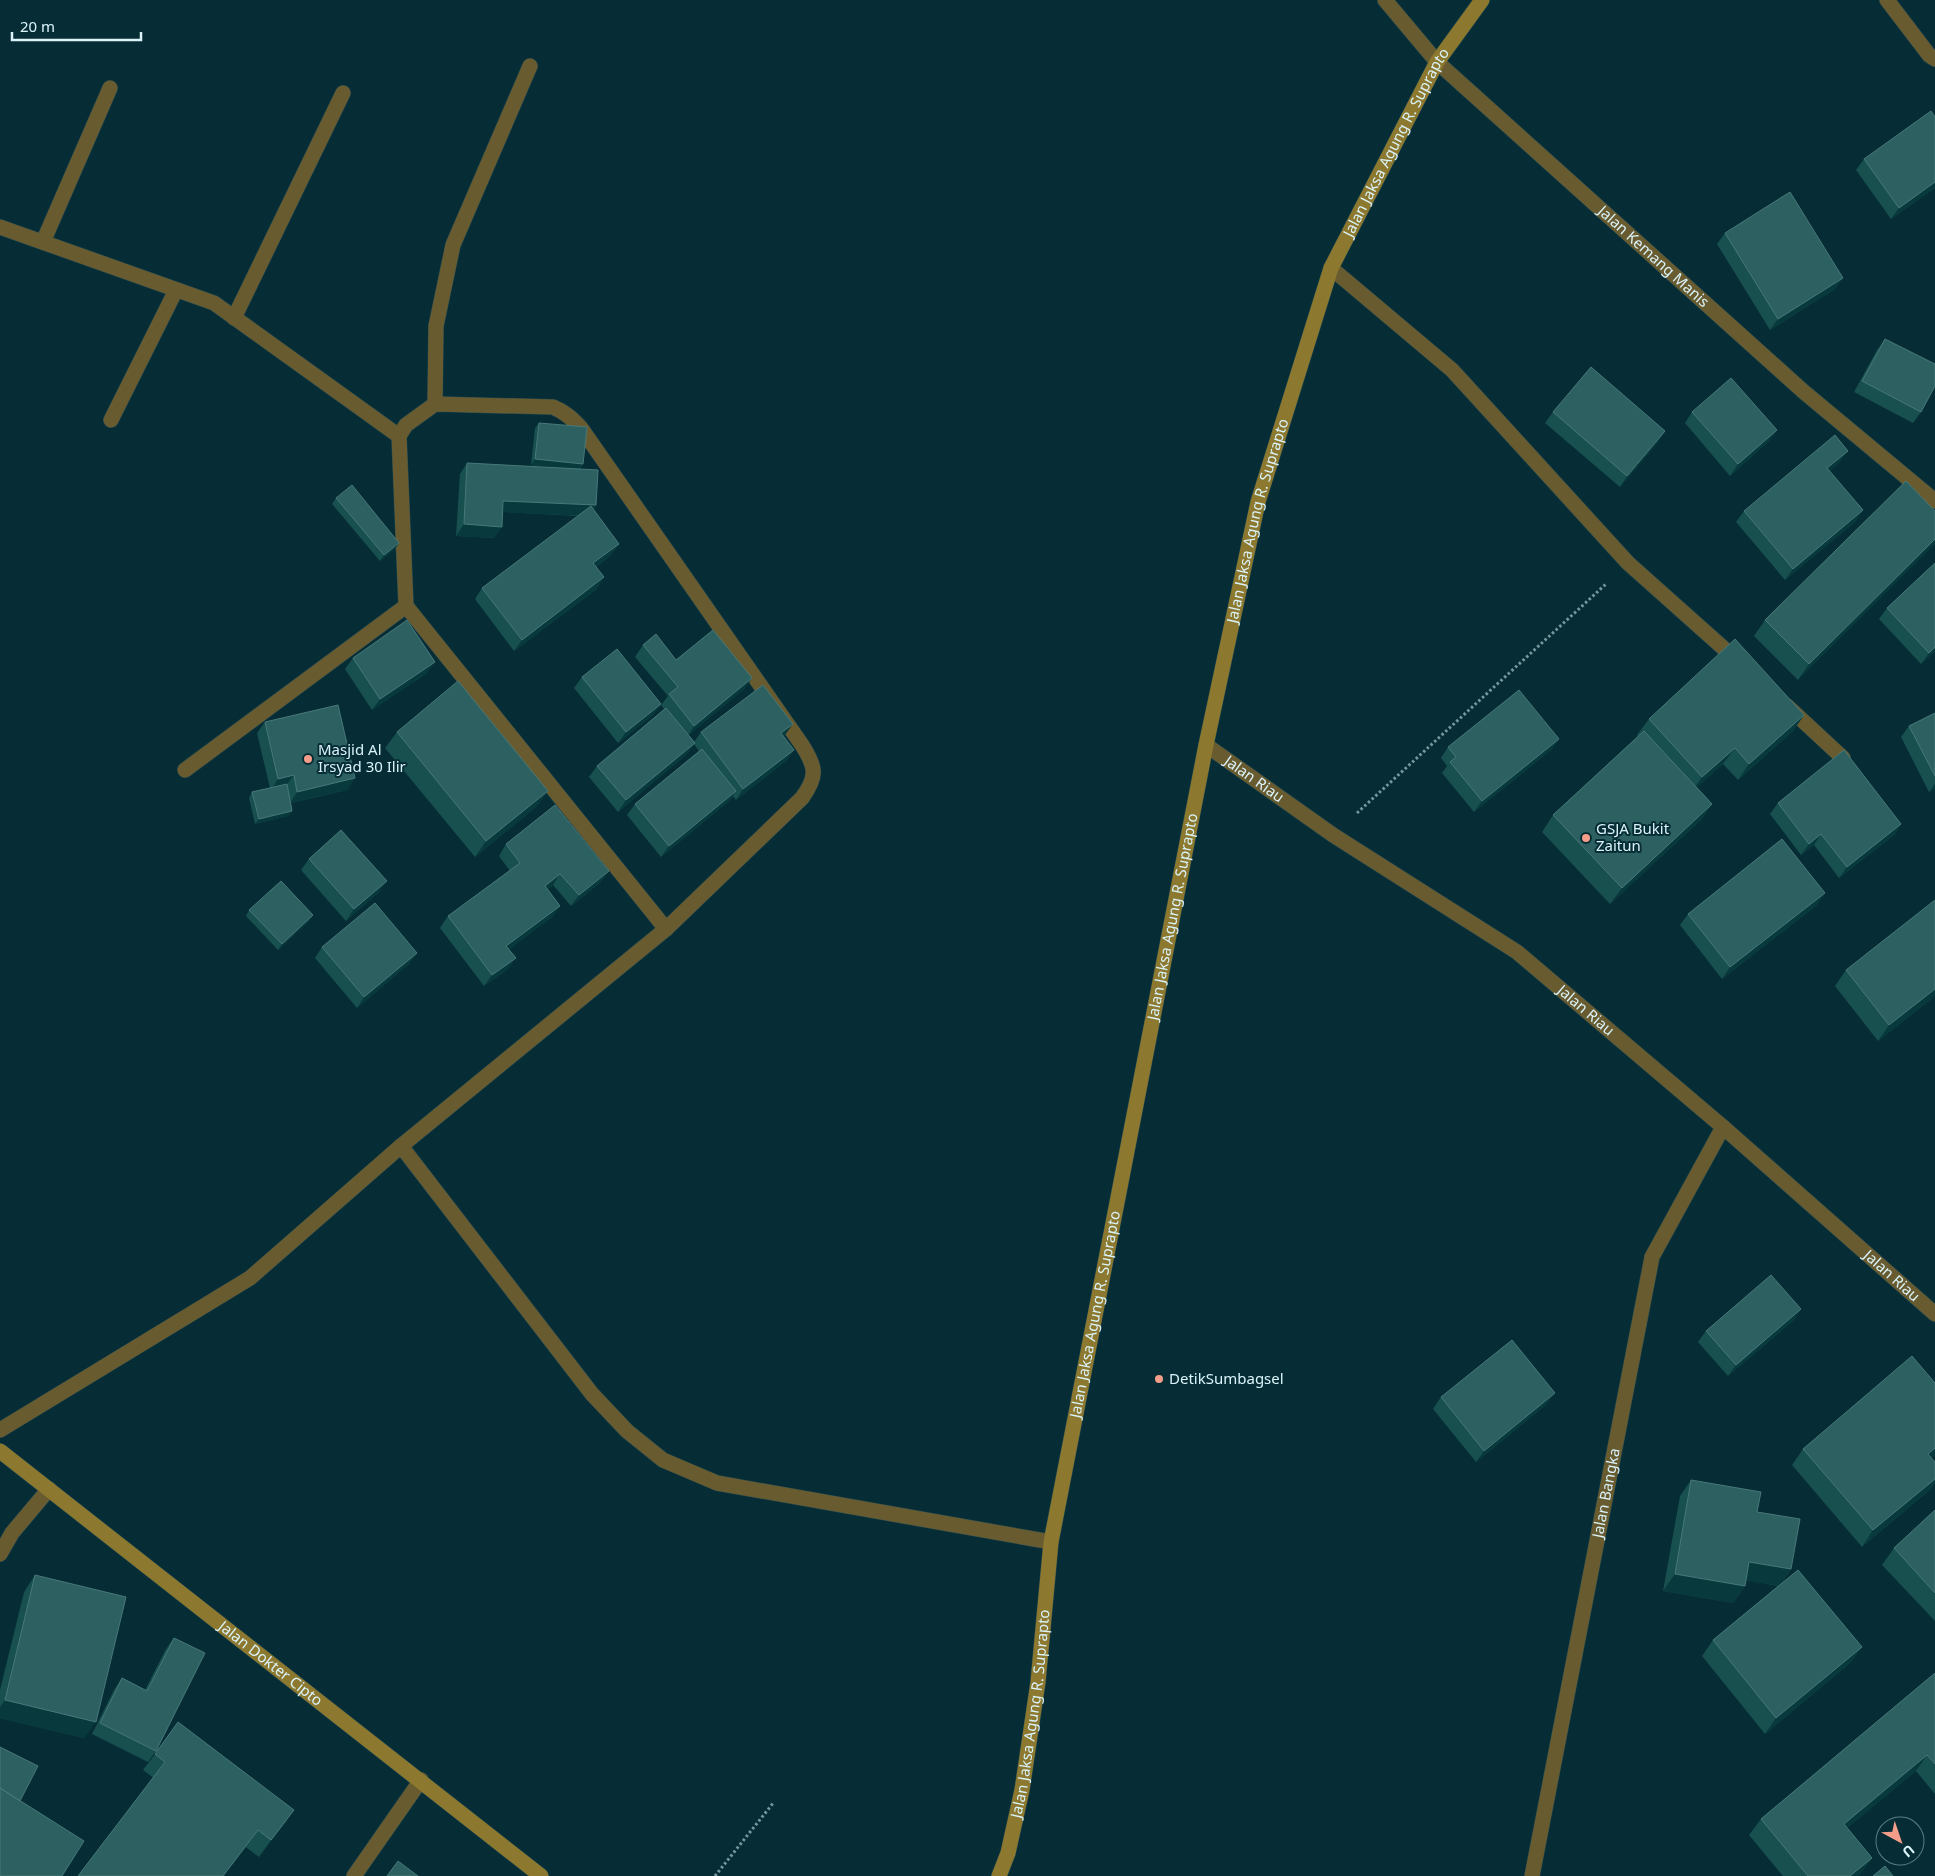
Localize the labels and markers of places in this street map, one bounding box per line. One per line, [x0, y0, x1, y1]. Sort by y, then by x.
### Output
place label: Masjid Al Irsyad 30 Ilir [318, 739, 406, 776]
marker: Masjid Al Irsyad 30 Ilir [302, 753, 314, 765]
place label: GSJA Bukit Zaitun [1596, 818, 1670, 855]
marker: GSJA Bukit Zaitun [1580, 832, 1592, 844]
place label: DetikSumbagsel [1169, 1368, 1284, 1388]
marker: DetikSumbagsel [1153, 1373, 1165, 1385]

